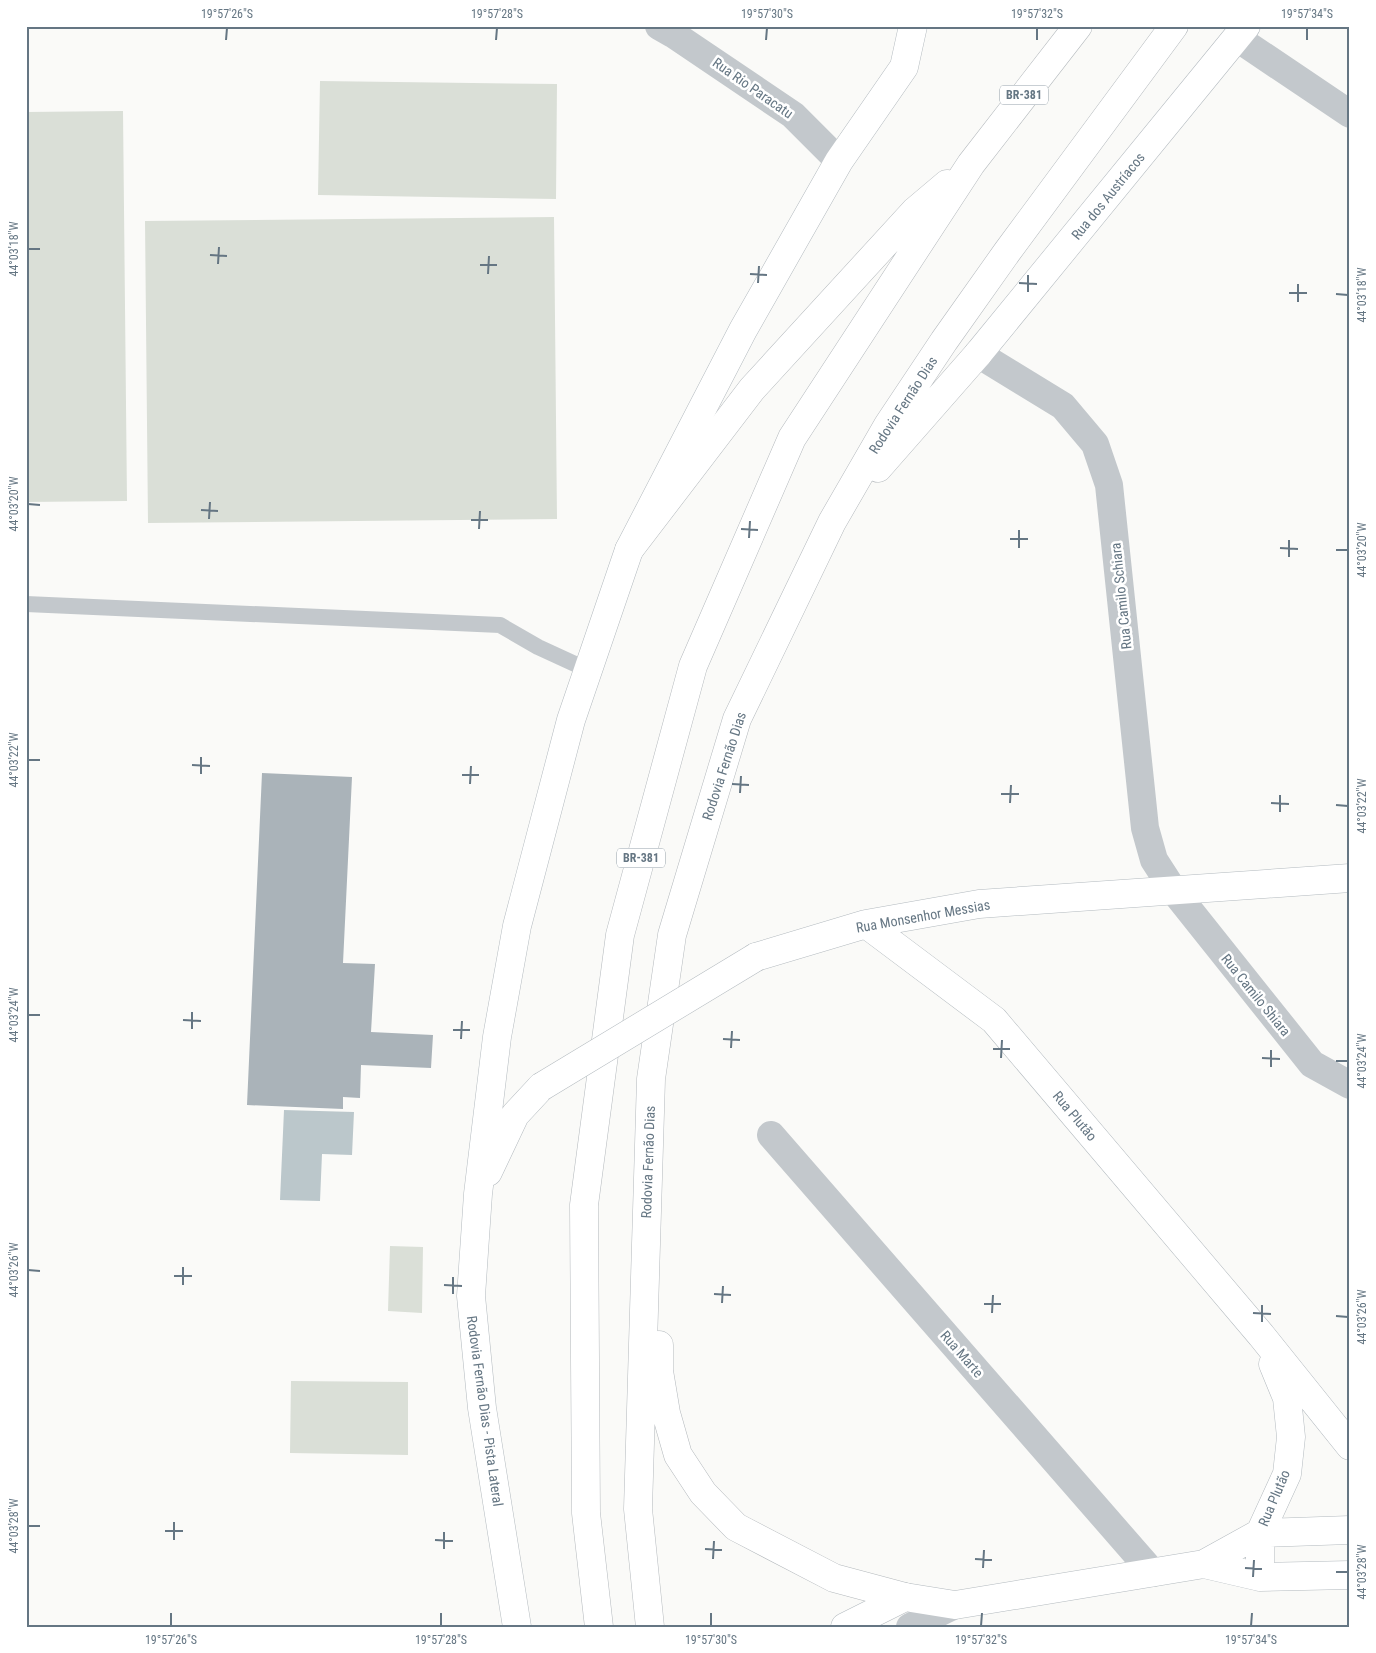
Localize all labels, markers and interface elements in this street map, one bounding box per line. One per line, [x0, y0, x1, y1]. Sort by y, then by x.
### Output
text: 19°57'26"S [201, 7, 253, 21]
text: 19°57'28"S [471, 7, 523, 21]
text: 19°57'30"S [741, 7, 793, 21]
text: 19°57'32"S [1011, 7, 1063, 21]
text: 19°57'34"S [1281, 7, 1333, 21]
street label: Rua Rio Paracatu [710, 54, 796, 122]
road number: BR-381 [1000, 86, 1048, 104]
street label: Rua dos Austríacos [1068, 149, 1148, 243]
text: 44°03'18"W [7, 221, 21, 277]
text: 44°03'18"W [1355, 267, 1369, 323]
street label: Rodovia Fernão Dias [866, 353, 940, 457]
text: 44°03'20"W [7, 476, 21, 532]
text: 44°03'20"W [1355, 522, 1369, 578]
street label: Rua Camilo Schiara [1107, 542, 1135, 650]
street label: Rodovia Fernão Dias [699, 710, 749, 822]
text: 44°03'22"W [7, 732, 21, 788]
text: 44°03'22"W [1355, 778, 1369, 834]
road number: BR-381 [617, 848, 665, 868]
street label: Rua Monsenhor Messias [855, 896, 991, 936]
street label: Rua Camilo Shiara [1218, 951, 1294, 1039]
text: 44°03'24"W [7, 987, 21, 1043]
text: 44°03'24"W [1355, 1033, 1369, 1089]
street label: Rua Plutão [1050, 1088, 1100, 1144]
street label: Rodovia Fernão Dias [638, 1105, 658, 1219]
text: 44°03'26"W [7, 1242, 21, 1298]
text: 44°03'26"W [1355, 1289, 1369, 1345]
street label: Rodovia Fernão Dias - Pista Lateral [464, 1315, 506, 1507]
street label: Rua Marte [937, 1327, 987, 1381]
street label: Rua Plutão [1255, 1467, 1293, 1529]
text: 44°03'28"W [7, 1498, 21, 1554]
text: 44°03'28"W [1355, 1544, 1369, 1600]
text: 19°57'26"S [145, 1633, 197, 1647]
text: 19°57'28"S [415, 1633, 467, 1647]
text: 19°57'30"S [685, 1633, 737, 1647]
text: 19°57'32"S [955, 1633, 1007, 1647]
text: 19°57'34"S [1225, 1633, 1277, 1647]

